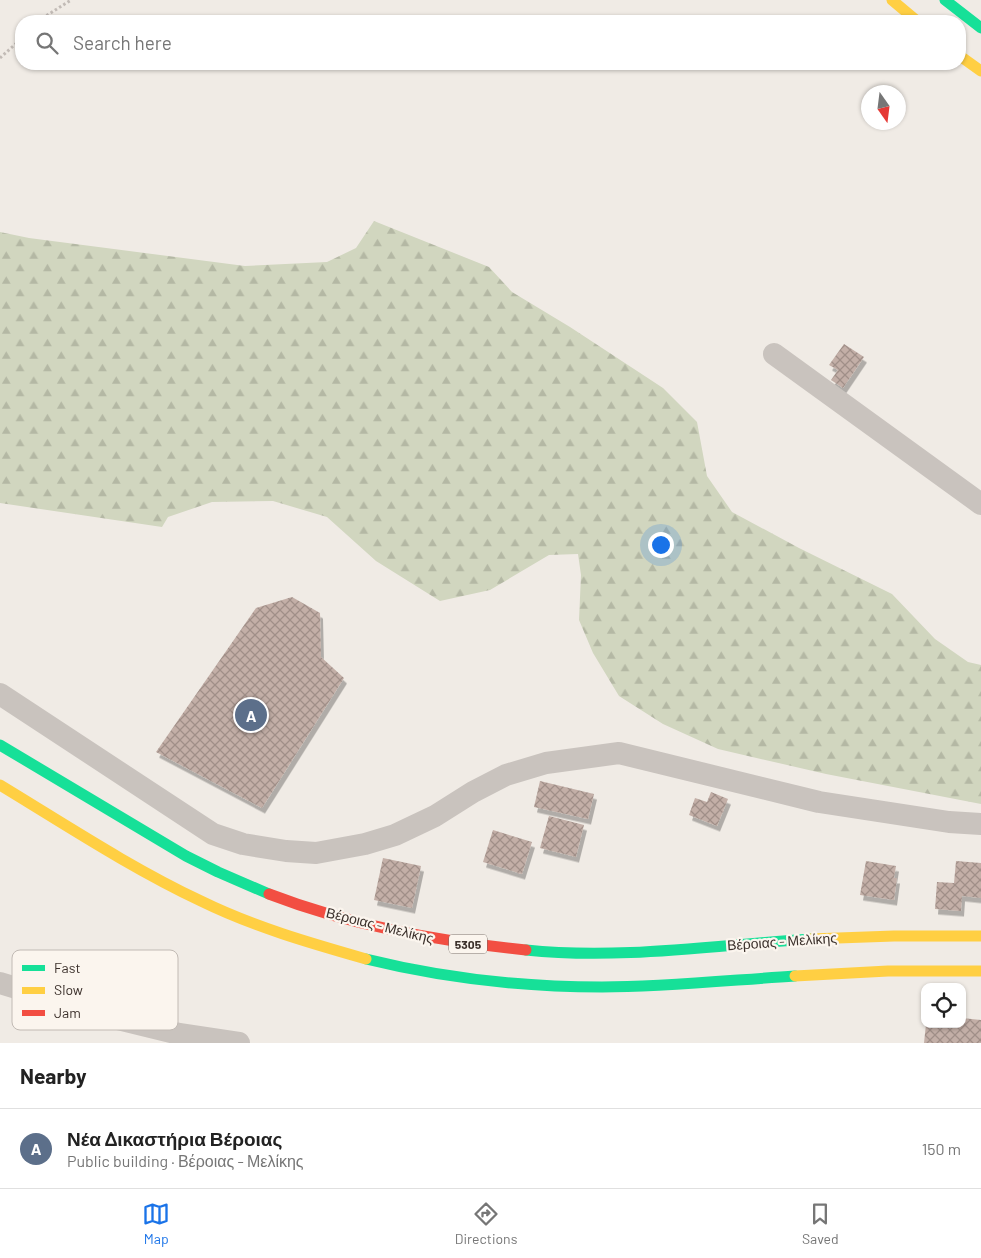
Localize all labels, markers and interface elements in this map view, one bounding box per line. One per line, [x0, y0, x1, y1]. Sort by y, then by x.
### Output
search box [15, 15, 966, 70]
icon: search [33, 29, 61, 57]
text: Search here [73, 31, 172, 54]
north arrow [861, 85, 906, 130]
your location [648, 532, 674, 558]
pin: A [235, 696, 267, 734]
street label: Βέροιας - Μελίκης [325, 903, 436, 947]
street label: Βέροιας - Μελίκης [727, 929, 838, 953]
road number: 5305 [449, 934, 487, 954]
legend [12, 950, 178, 1030]
text: Fast [54, 959, 80, 976]
text: Slow [54, 981, 83, 998]
map controls [921, 983, 966, 1028]
button: locate [921, 983, 966, 1028]
text: Jam [54, 1004, 81, 1021]
text: Nearby [20, 1063, 86, 1088]
text: Νέα Δικαστήρια Βέροιας [67, 1127, 282, 1150]
text: A [31, 1139, 41, 1158]
text: 150 m [922, 1139, 961, 1158]
text: Public building · Βέροιας - Μελίκης [67, 1151, 304, 1170]
tab: Map [142, 1200, 170, 1247]
tab: Directions [455, 1200, 517, 1247]
tab: Saved [802, 1200, 839, 1247]

